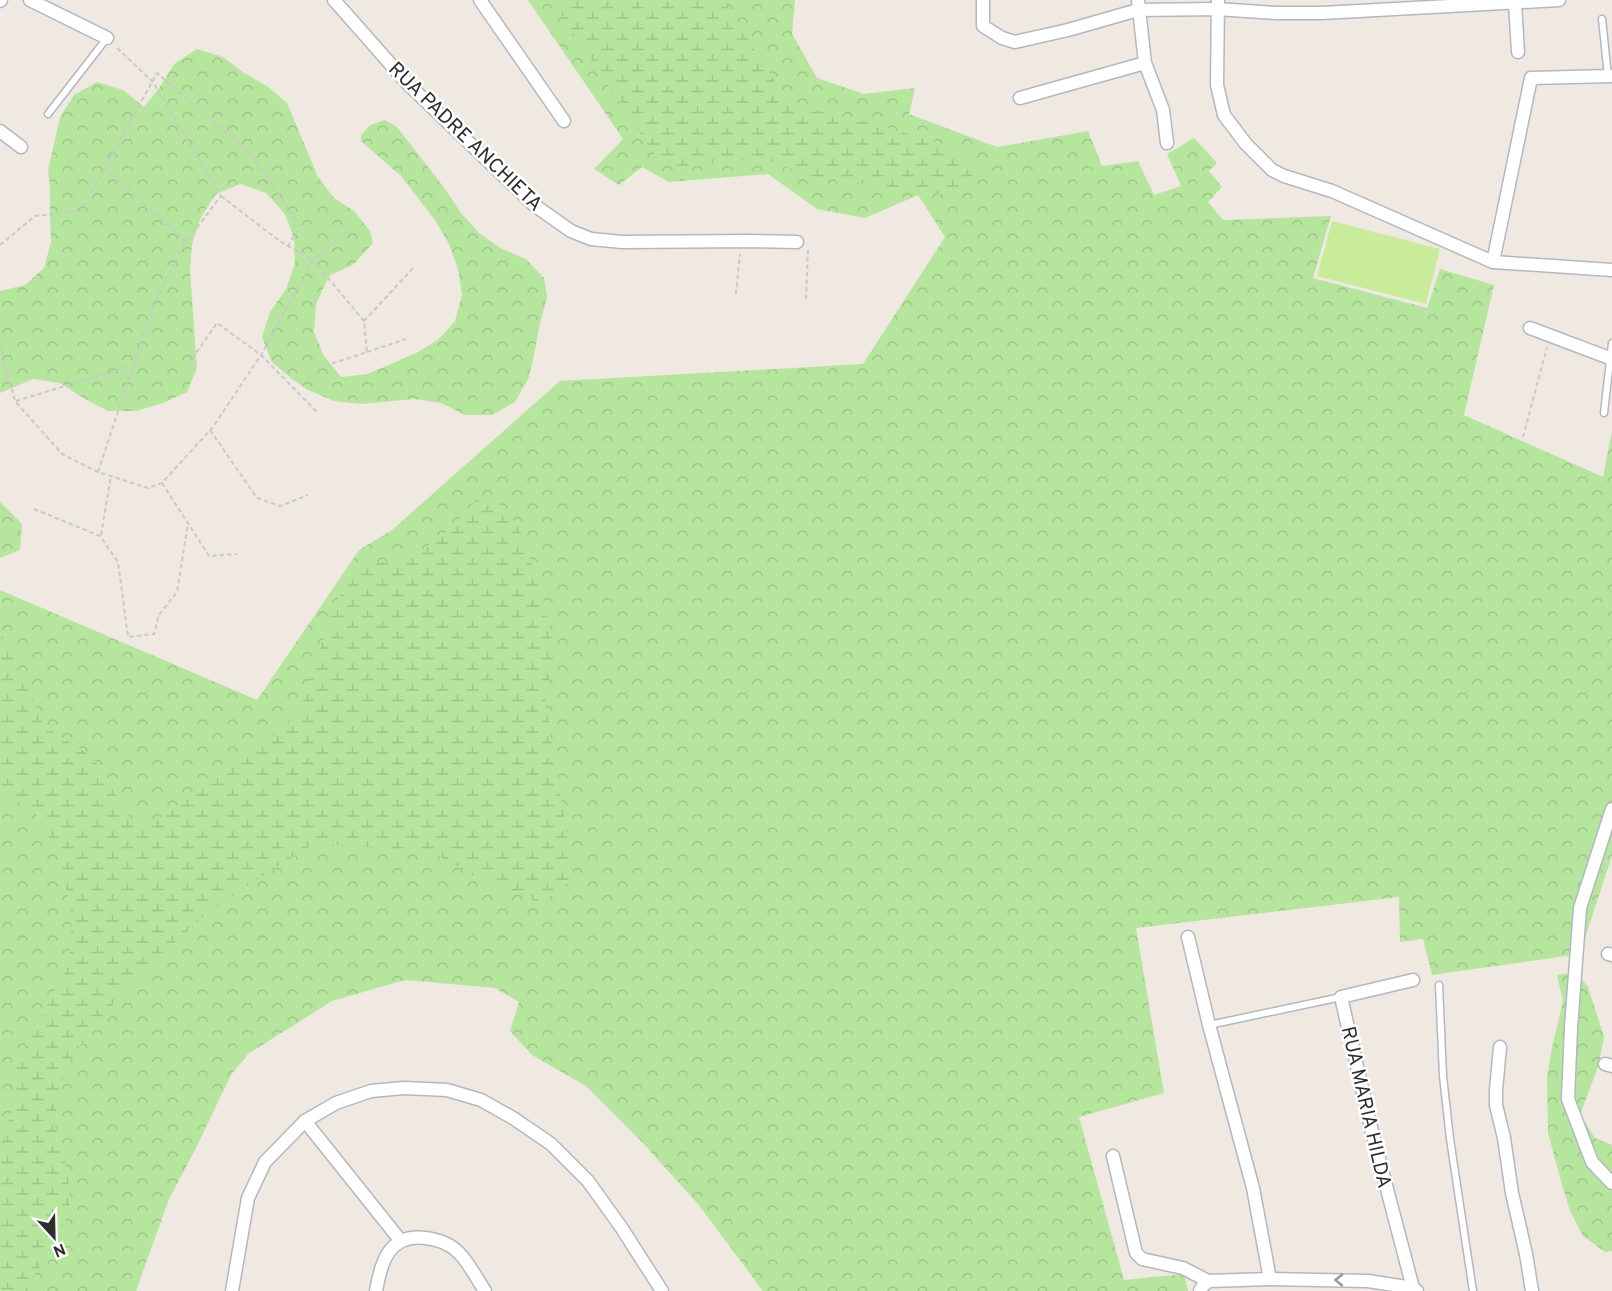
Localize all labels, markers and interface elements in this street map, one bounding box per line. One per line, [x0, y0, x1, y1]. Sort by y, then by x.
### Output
street label: RUA PADRE ANCHIETA [382, 57, 547, 218]
street label: RUA MARIA HILDA [1334, 1024, 1396, 1191]
north arrow [24, 1207, 84, 1267]
text: N [50, 1238, 68, 1260]
one-way arrow [1334, 1274, 1343, 1286]

